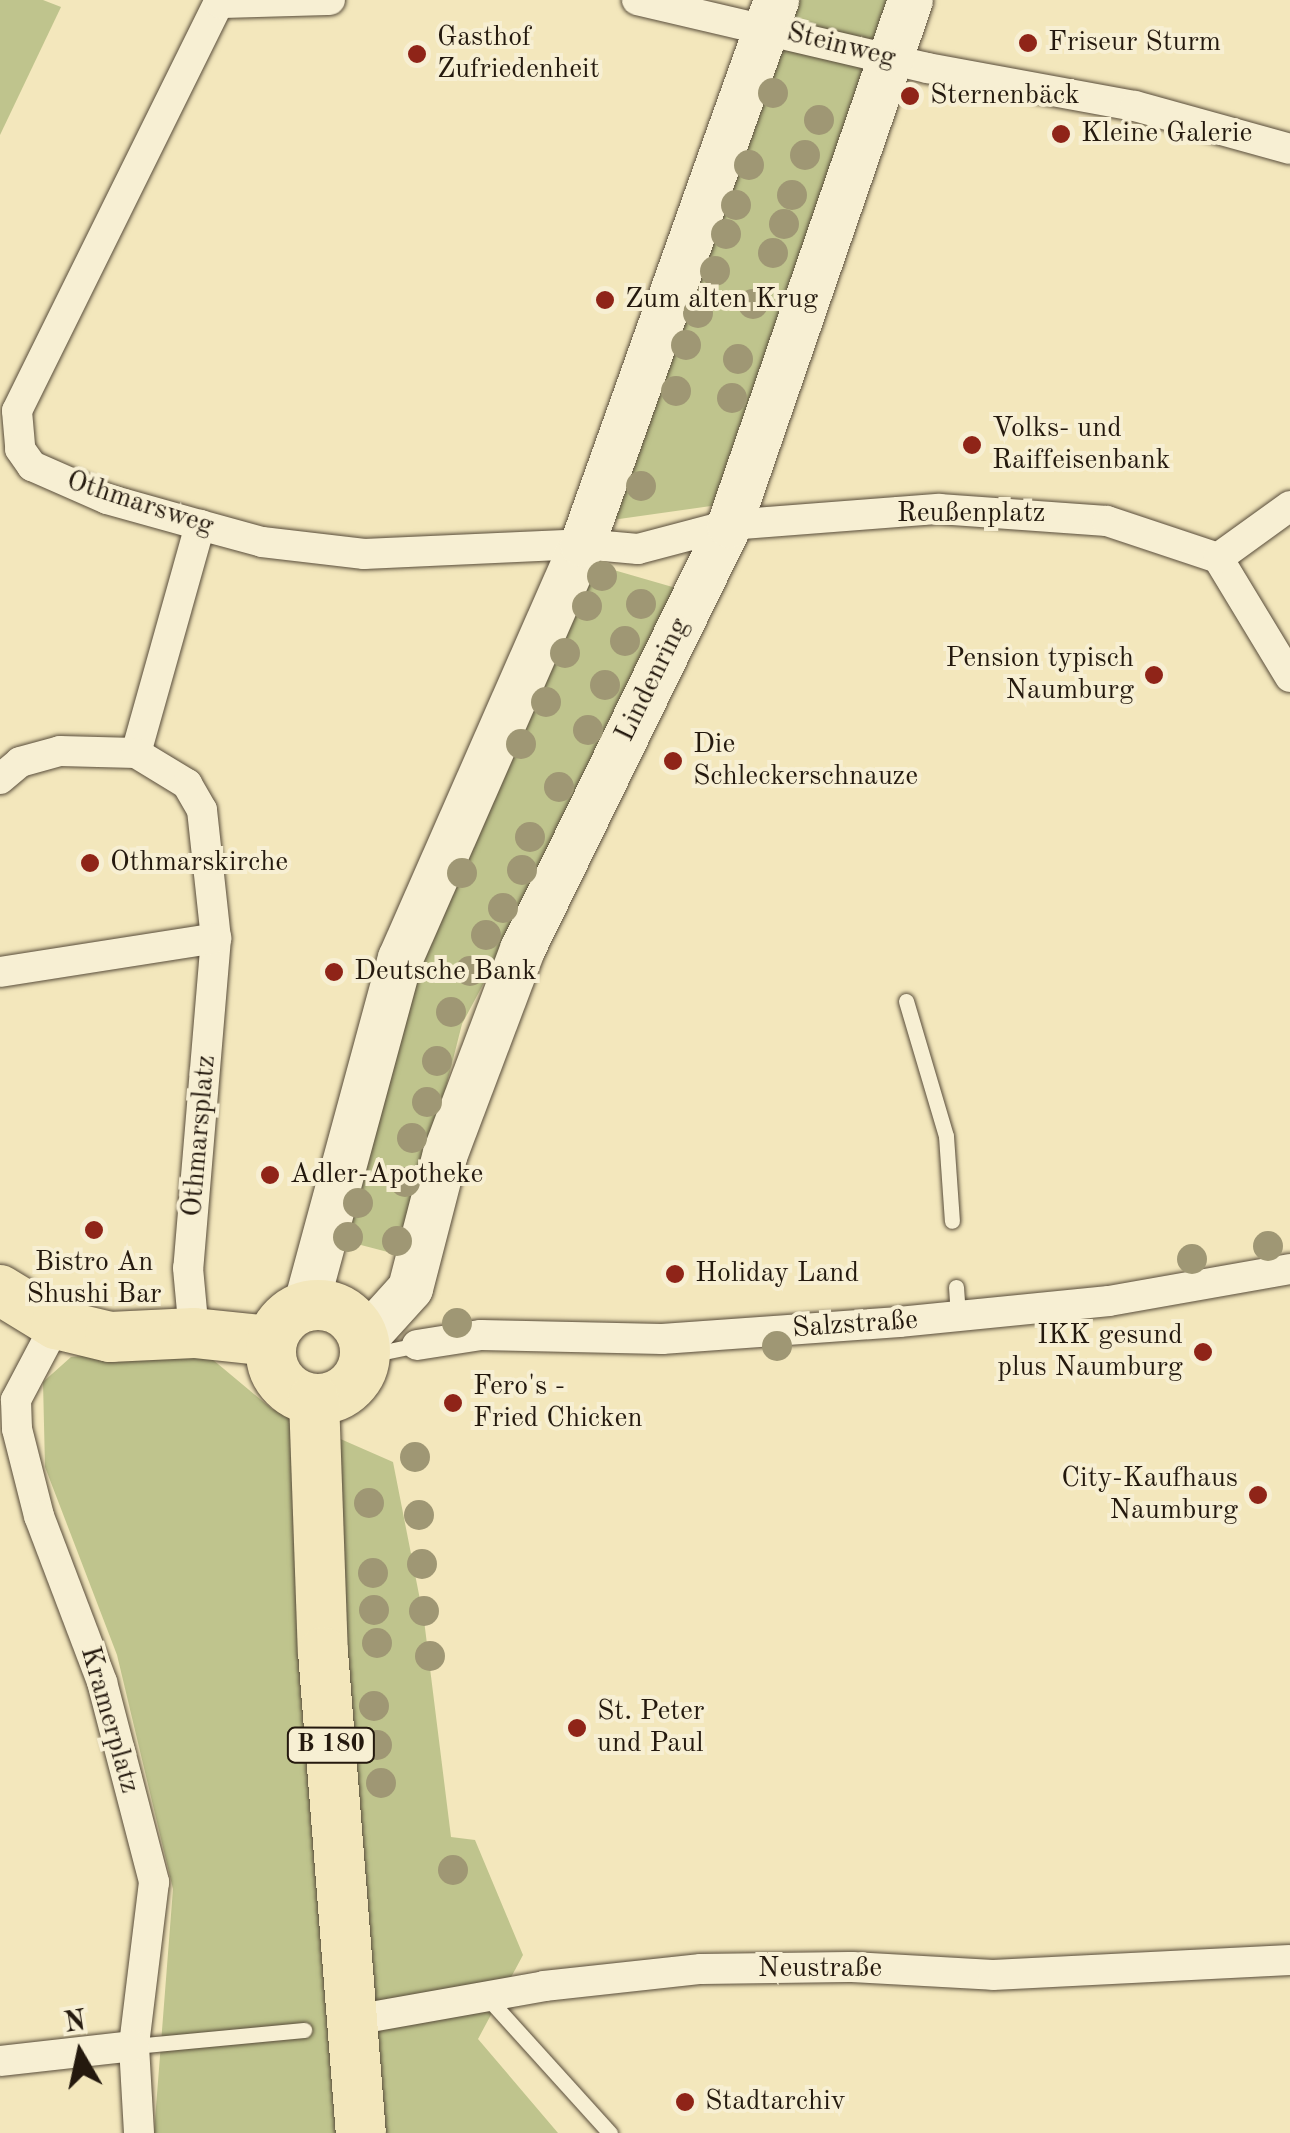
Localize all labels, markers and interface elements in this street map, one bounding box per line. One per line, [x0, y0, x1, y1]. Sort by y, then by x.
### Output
street label: Steinweg [783, 16, 899, 76]
place label: Gasthof Zufriedenheit [437, 21, 599, 87]
place label: Friseur Sturm [1048, 26, 1221, 60]
marker: Friseur Sturm [1017, 32, 1039, 54]
marker: Gasthof Zufriedenheit [406, 43, 428, 65]
place label: Sternenbäck [930, 79, 1080, 113]
marker: Sternenbäck [899, 85, 921, 107]
place label: Kleine Galerie [1081, 117, 1252, 151]
marker: Kleine Galerie [1050, 123, 1072, 145]
place label: Zum alten Krug [625, 283, 818, 317]
marker: Zum alten Krug [594, 289, 616, 311]
place label: Volks- und Raiffeisenbank [992, 412, 1170, 478]
marker: Volks- und Raiffeisenbank [961, 434, 983, 456]
street label: Othmarsweg [62, 464, 218, 544]
street label: Reußenplatz [897, 497, 1045, 531]
street label: Lindenring [609, 613, 697, 747]
place label: Pension typisch Naumburg [946, 642, 1134, 708]
marker: Pension typisch Naumburg [1143, 664, 1165, 686]
place label: Die Schleckerschnauze [693, 728, 918, 794]
marker: Die Schleckerschnauze [662, 750, 684, 772]
place label: Othmarskirche [110, 846, 288, 880]
marker: Othmarskirche [79, 852, 101, 874]
place label: Deutsche Bank [354, 955, 537, 989]
marker: Deutsche Bank [323, 961, 345, 983]
street label: Othmarsplatz [176, 1054, 224, 1218]
place label: Adler-Apotheke [290, 1158, 483, 1192]
marker: Adler-Apotheke [259, 1164, 281, 1186]
marker: Bistro An Shushi Bar [83, 1219, 105, 1241]
place label: Bistro An Shushi Bar [27, 1246, 161, 1312]
place label: Holiday Land [695, 1257, 859, 1291]
marker: Holiday Land [664, 1263, 686, 1285]
street label: Salzstraße [791, 1304, 919, 1346]
place label: IKK gesund plus Naumburg [998, 1319, 1183, 1385]
marker: IKK gesund plus Naumburg [1192, 1341, 1214, 1363]
place label: Fero's - Fried Chicken [473, 1370, 643, 1436]
marker: Fero's - Fried Chicken [442, 1392, 464, 1414]
place label: City-Kaufhaus Naumburg [1061, 1462, 1238, 1528]
marker: City-Kaufhaus Naumburg [1247, 1484, 1269, 1506]
street label: Kramerplatz [72, 1643, 146, 1797]
place label: St. Peter und Paul [597, 1695, 704, 1761]
marker: St. Peter und Paul [566, 1717, 588, 1739]
road number: B 180 [286, 1725, 376, 1765]
street label: Neustraße [758, 1952, 882, 1986]
north arrow [30, 2003, 130, 2103]
text: N [63, 2008, 88, 2039]
place label: Stadtarchiv [705, 2085, 846, 2119]
marker: Stadtarchiv [674, 2091, 696, 2113]

